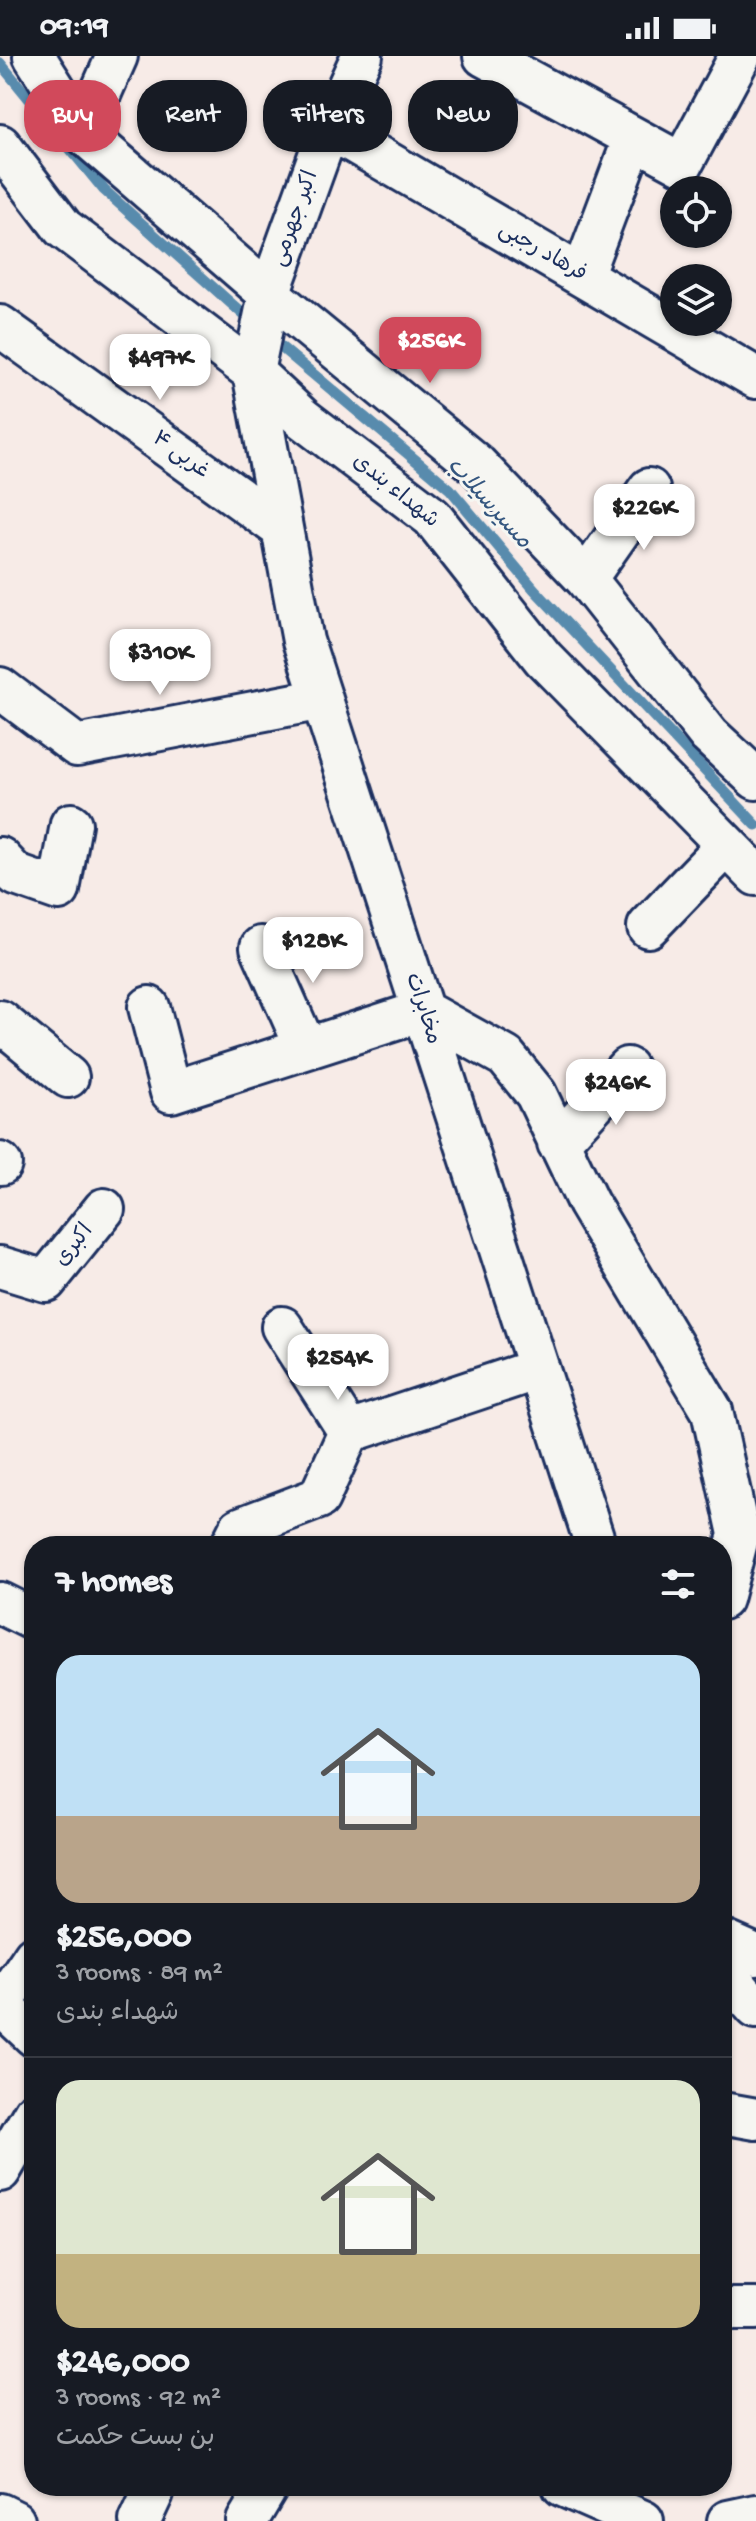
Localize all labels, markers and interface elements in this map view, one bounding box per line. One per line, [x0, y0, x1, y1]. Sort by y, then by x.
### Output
text: 09:19 [40, 11, 109, 46]
chip: Buy [24, 80, 121, 152]
chip: Rent [137, 80, 247, 152]
chip: Filters [263, 80, 392, 152]
chip: New [408, 80, 518, 152]
street label: اکبر جهرمی [267, 168, 325, 270]
map controls [660, 176, 732, 336]
button: locate [660, 176, 732, 248]
street label: فرهاد رجبی [493, 217, 591, 289]
button: layers [660, 264, 732, 336]
pin: $256K [374, 317, 486, 385]
text: $256K [397, 327, 463, 358]
pin: $497K [104, 334, 216, 402]
text: $497K [128, 344, 192, 375]
street label: ۴ غربی [146, 426, 214, 486]
street label: شهداء بندی [346, 449, 444, 535]
water label: مسیرسیلاب [439, 452, 537, 556]
pin: $226K [588, 484, 700, 552]
text: $226K [612, 494, 676, 525]
pin: $310K [104, 629, 216, 697]
text: $310K [128, 639, 192, 670]
pin: $128K [257, 917, 369, 985]
text: $128K [281, 927, 345, 958]
street label: مخابرات [398, 970, 446, 1048]
pin: $246K [560, 1059, 672, 1127]
text: $246K [584, 1069, 648, 1100]
street label: اکبری [50, 1219, 100, 1273]
pin: $254K [282, 1334, 394, 1402]
text: $254K [306, 1344, 370, 1375]
icon: filters [656, 1562, 700, 1606]
text: 7 homes [56, 1564, 172, 1604]
icon: home [306, 1707, 450, 1851]
text: $256,000 [56, 1919, 192, 1959]
text: 3 rooms · 89 m² [56, 1959, 223, 1990]
text: شهداء بندی [56, 1999, 179, 2030]
icon: home [306, 2132, 450, 2276]
text: $246,000 [56, 2344, 190, 2384]
text: 3 rooms · 92 m² [56, 2384, 221, 2415]
text: بن بست حکمت [56, 2424, 215, 2455]

